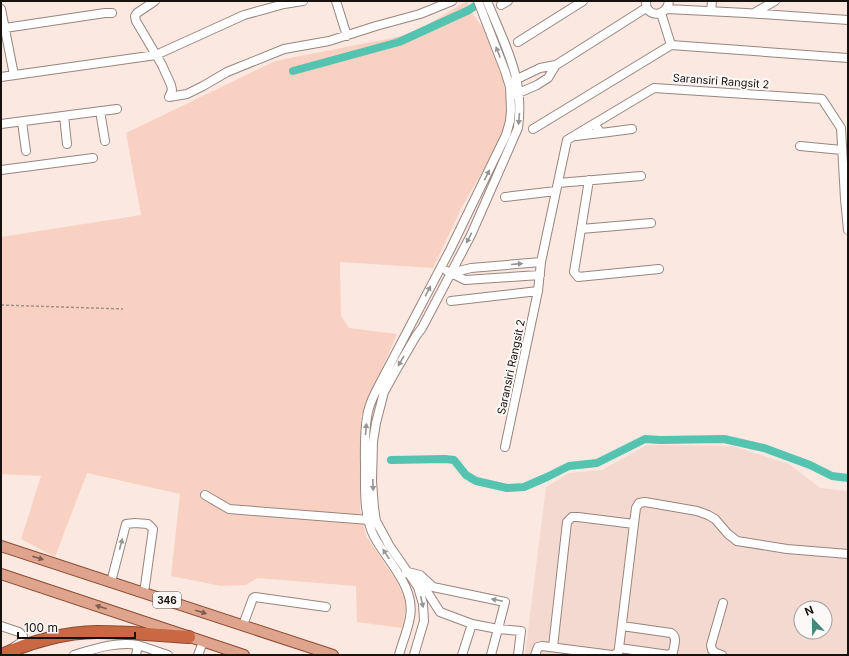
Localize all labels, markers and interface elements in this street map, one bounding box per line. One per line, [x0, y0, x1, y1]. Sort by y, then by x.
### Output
one-way arrow [495, 47, 501, 58]
street label: Saransiri Rangsit 2 [672, 71, 770, 91]
one-way arrow [516, 113, 523, 125]
one-way arrow [484, 169, 490, 181]
one-way arrow [466, 233, 472, 244]
one-way arrow [511, 261, 523, 268]
one-way arrow [425, 285, 431, 297]
street label: Saransiri Rangsit 2 [494, 318, 528, 416]
one-way arrow [398, 355, 405, 367]
one-way arrow [362, 423, 369, 435]
one-way arrow [369, 479, 376, 491]
one-way arrow [118, 538, 124, 550]
one-way arrow [382, 549, 390, 559]
one-way arrow [32, 555, 44, 561]
road number: 346 [153, 592, 181, 608]
one-way arrow [419, 596, 425, 608]
one-way arrow [491, 597, 503, 603]
north arrow [793, 600, 833, 640]
text: N [803, 603, 816, 619]
one-way arrow [95, 604, 107, 610]
one-way arrow [196, 609, 208, 615]
scale bar [18, 614, 135, 640]
text: 100 m [24, 620, 58, 635]

